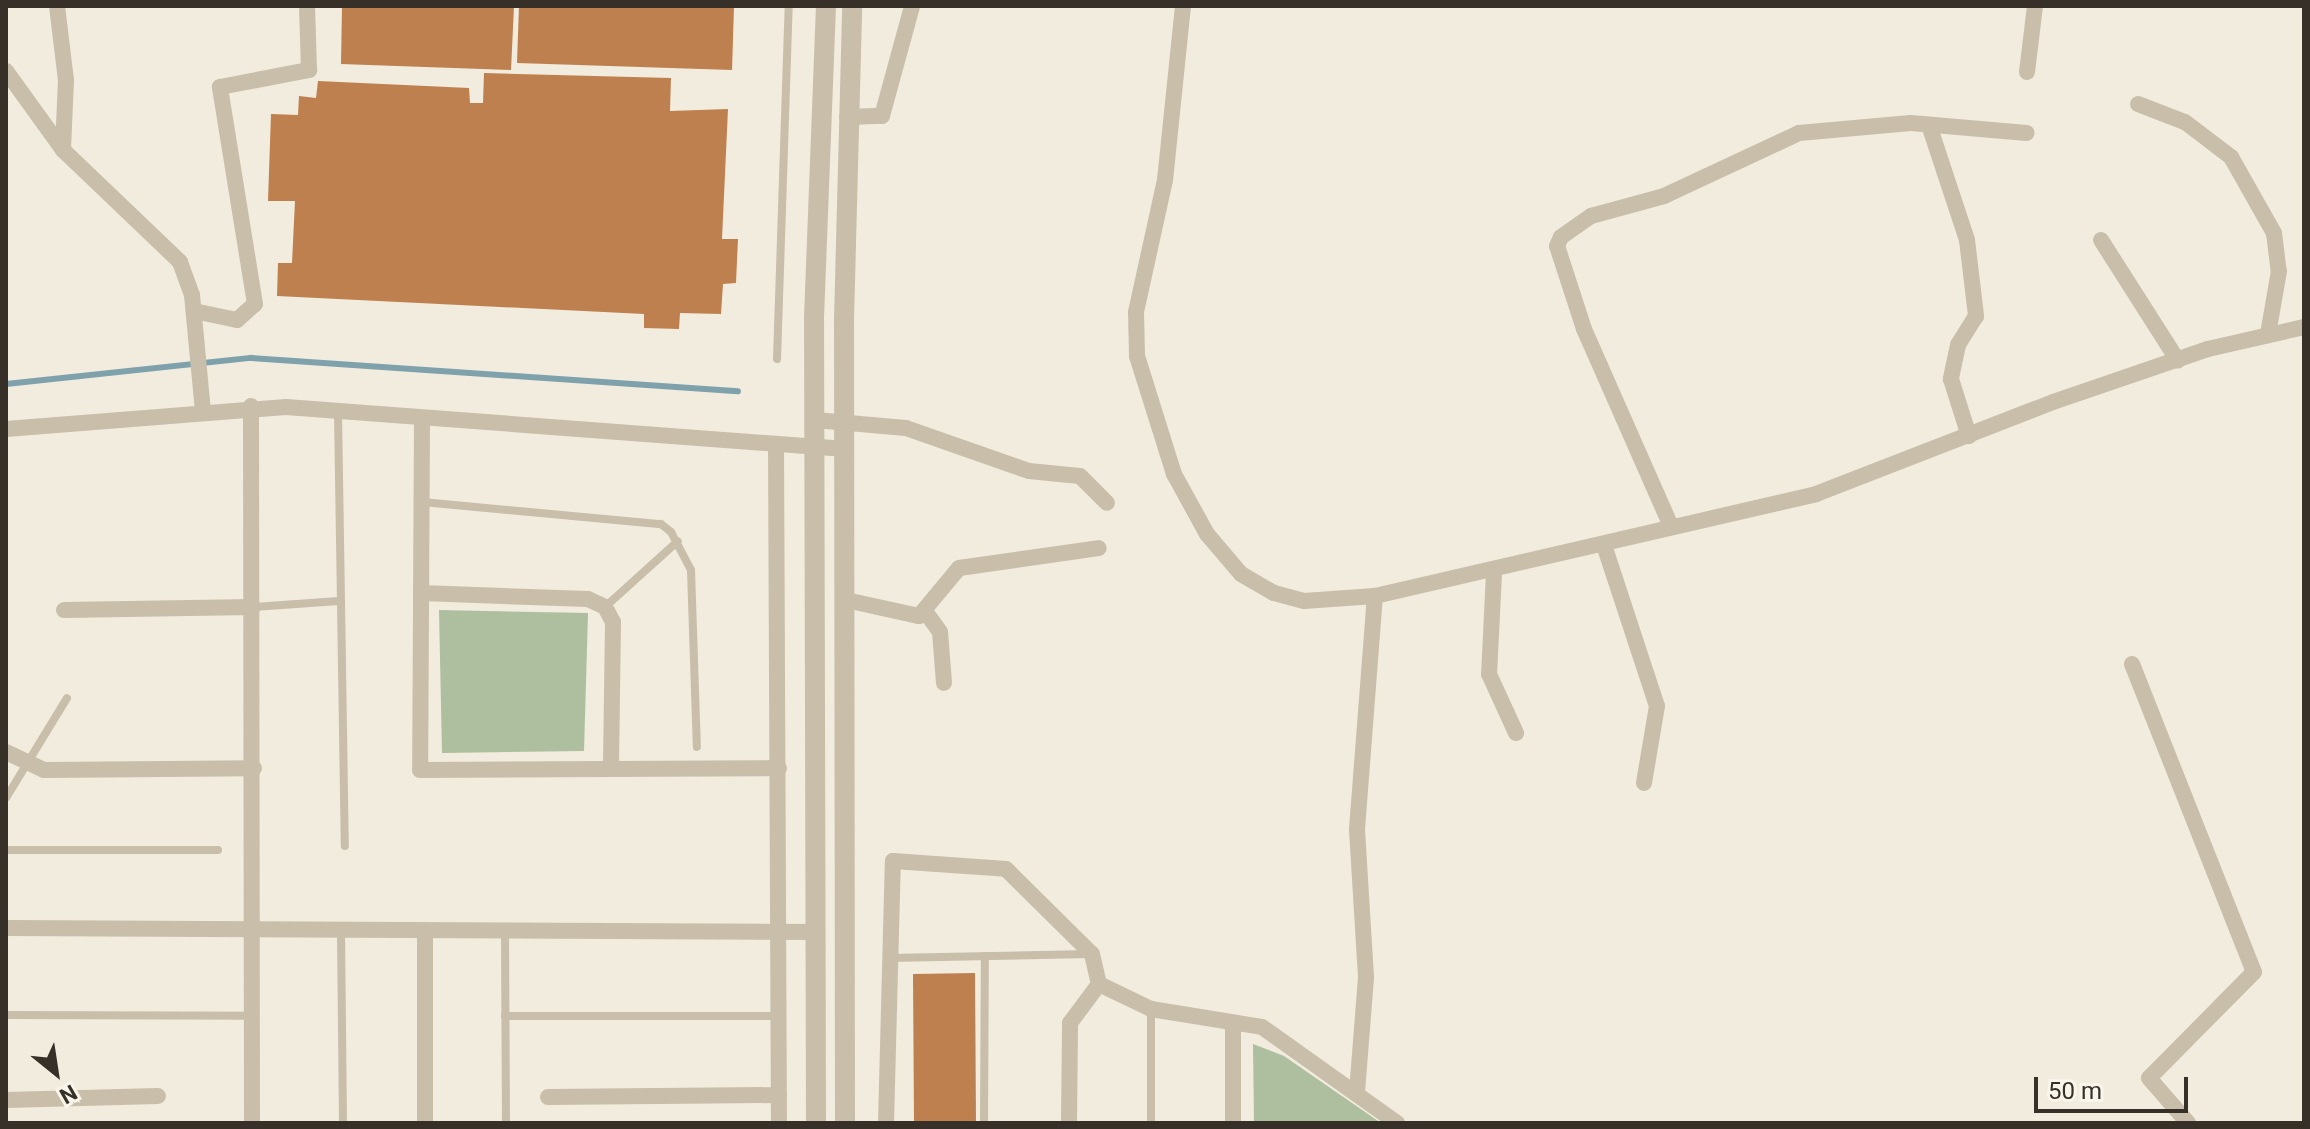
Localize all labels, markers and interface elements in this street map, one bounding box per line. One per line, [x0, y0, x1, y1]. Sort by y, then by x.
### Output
north arrow [16, 1033, 96, 1113]
scale bar [2038, 1061, 2192, 1111]
text: 50 m [2048, 1077, 2102, 1105]
text: N [55, 1080, 81, 1109]

